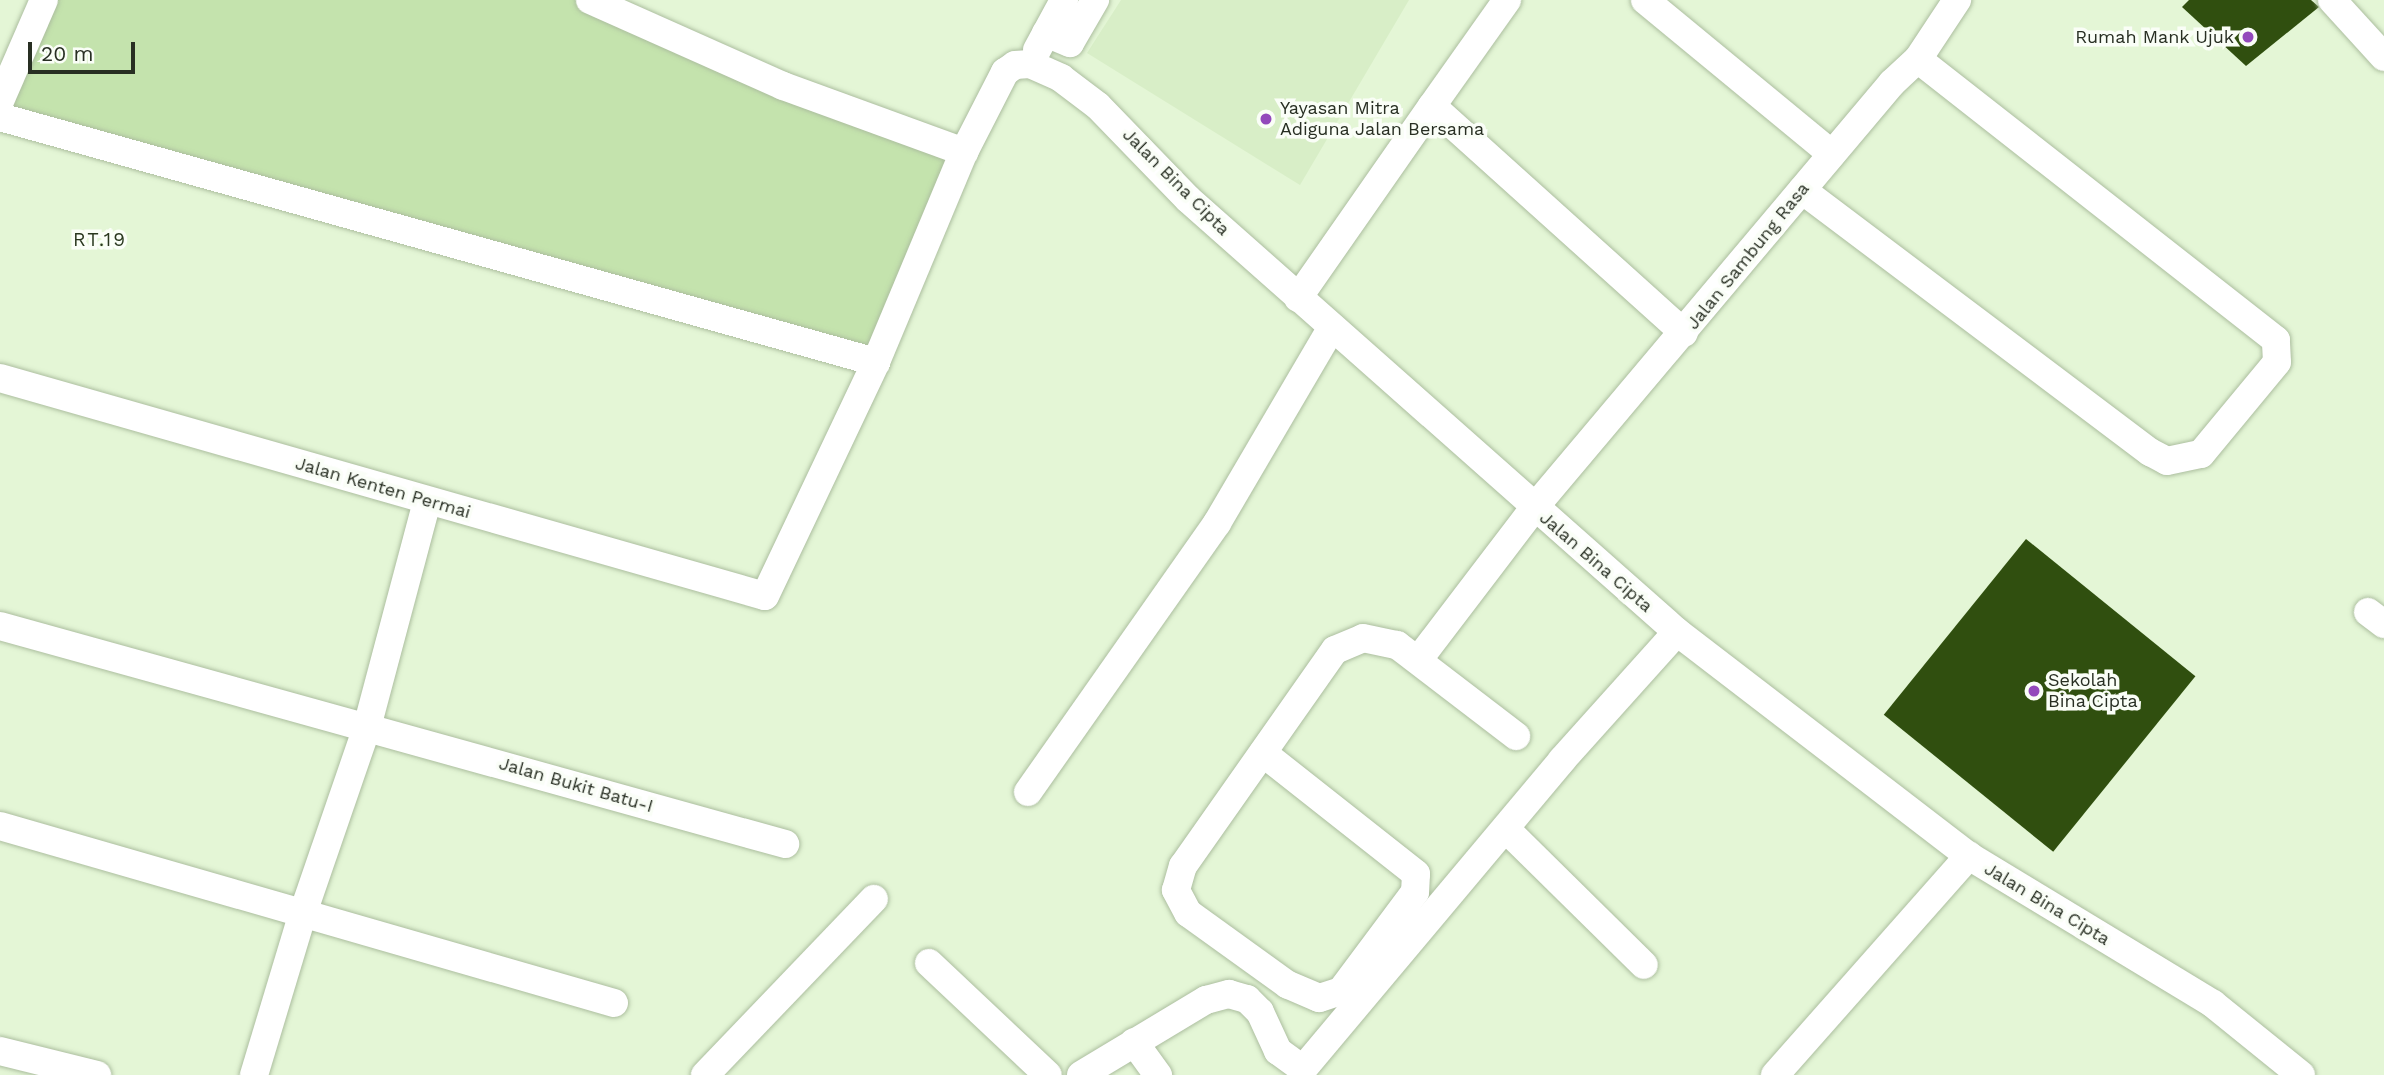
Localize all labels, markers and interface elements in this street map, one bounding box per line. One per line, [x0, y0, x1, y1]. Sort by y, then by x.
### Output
place label: Rumah Mank Ujuk [2075, 26, 2234, 48]
scale bar [32, 28, 138, 72]
marker: Rumah Mank Ujuk [2240, 29, 2256, 45]
text: 20 m [41, 41, 93, 66]
place label: Yayasan Mitra Adiguna Jalan Bersama [1280, 98, 1485, 140]
marker: Yayasan Mitra Adiguna Jalan Bersama [1258, 111, 1274, 127]
street label: Jalan Bina Cipta [1118, 124, 1234, 240]
street label: Jalan Sambung Rasa [1682, 178, 1814, 334]
district label: RT.19 [74, 229, 126, 251]
street label: Jalan Kenten Permai [293, 453, 473, 523]
street label: Jalan Bina Cipta [1535, 507, 1657, 617]
place label: Sekolah Bina Cipta [2048, 670, 2138, 712]
marker: Sekolah Bina Cipta [2026, 683, 2042, 699]
street label: Jalan Bukit Batu-I [496, 753, 656, 817]
street label: Jalan Bina Cipta [1980, 858, 2114, 950]

